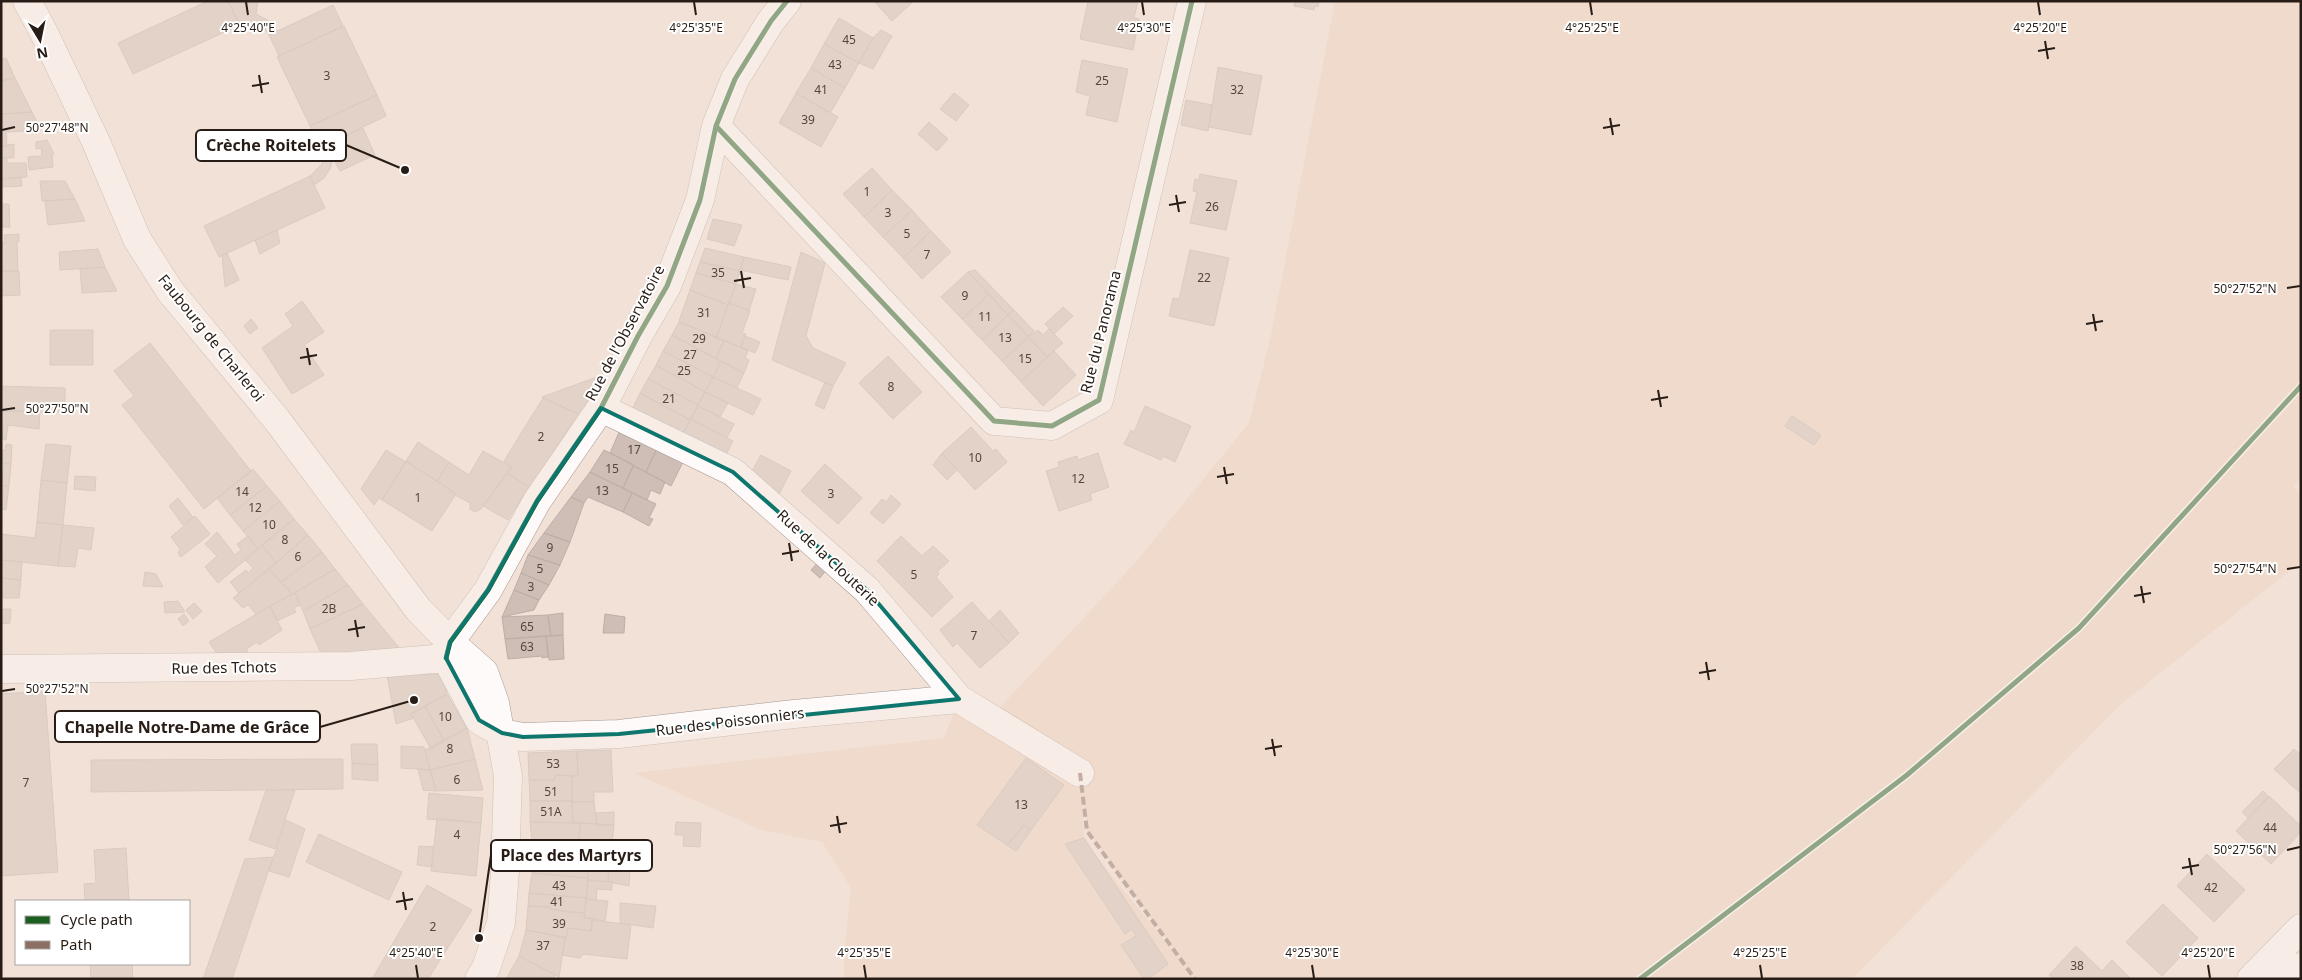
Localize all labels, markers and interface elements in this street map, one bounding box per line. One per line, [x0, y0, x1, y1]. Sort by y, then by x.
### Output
north arrow [15, 15, 65, 65]
text: 4°25'40"E [221, 19, 275, 36]
text: 4°25'35"E [669, 19, 723, 36]
text: 4°25'30"E [1117, 19, 1171, 36]
text: 4°25'25"E [1565, 19, 1619, 36]
text: 4°25'20"E [2013, 19, 2067, 36]
house number: 45 [842, 31, 856, 48]
text: N [35, 43, 50, 64]
house number: 43 [828, 56, 842, 73]
house number: 3 [324, 67, 331, 84]
house number: 25 [1095, 72, 1109, 89]
house number: 41 [814, 81, 828, 98]
house number: 32 [1230, 81, 1244, 98]
house number: 39 [801, 111, 815, 128]
text: 50°27'48"N [25, 119, 89, 136]
callout: Crèche Roitelets [196, 130, 346, 161]
text: Crèche Roitelets [206, 134, 336, 156]
house number: 1 [864, 183, 870, 200]
house number: 26 [1205, 198, 1219, 215]
house number: 3 [885, 204, 892, 221]
house number: 5 [904, 225, 911, 242]
house number: 7 [924, 246, 931, 263]
street label: Rue de l'Observatoire [580, 261, 668, 404]
house number: 35 [711, 264, 725, 281]
street label: Rue du Panorama [1075, 268, 1125, 395]
house number: 22 [1197, 269, 1211, 286]
street label: Faubourg de Charleroi [154, 270, 269, 405]
text: 50°27'52"N [2213, 280, 2277, 297]
house number: 9 [962, 287, 969, 304]
house number: 31 [697, 304, 711, 321]
house number: 11 [978, 308, 992, 325]
house number: 13 [998, 329, 1012, 346]
house number: 29 [692, 330, 706, 347]
house number: 27 [683, 346, 697, 363]
house number: 15 [1018, 350, 1032, 367]
house number: 25 [677, 362, 691, 379]
house number: 8 [888, 378, 895, 395]
house number: 21 [662, 390, 676, 407]
text: 50°27'50"N [25, 400, 89, 417]
house number: 2 [538, 428, 545, 445]
house number: 17 [627, 441, 641, 458]
house number: 10 [968, 449, 982, 466]
house number: 15 [605, 460, 619, 477]
house number: 12 [1071, 470, 1085, 487]
house number: 13 [595, 482, 609, 499]
house number: 14 [235, 483, 249, 500]
house number: 3 [828, 485, 835, 502]
house number: 1 [415, 489, 421, 506]
house number: 12 [248, 499, 262, 516]
street label: Rue de la Clouterie [773, 505, 884, 610]
house number: 10 [262, 516, 276, 533]
house number: 8 [282, 531, 289, 548]
house number: 9 [547, 539, 554, 556]
house number: 6 [295, 548, 302, 565]
house number: 5 [537, 560, 544, 577]
text: 50°27'54"N [2213, 560, 2277, 577]
house number: 5 [911, 566, 918, 583]
house number: 3 [528, 578, 535, 595]
house number: 2B [322, 600, 337, 617]
house number: 65 [520, 618, 534, 635]
house number: 7 [971, 627, 978, 644]
house number: 63 [520, 638, 534, 655]
street label: Rue des Tchots [171, 656, 277, 678]
text: 50°27'52"N [25, 680, 89, 697]
street label: Rue des Poissonniers [654, 702, 805, 740]
house number: 10 [438, 708, 452, 725]
callout: Chapelle Notre-Dame de Grâce [55, 711, 320, 742]
text: Chapelle Notre-Dame de Grâce [65, 716, 309, 738]
house number: 8 [447, 740, 454, 757]
house number: 53 [546, 755, 560, 772]
house number: 6 [454, 771, 461, 788]
house number: 7 [23, 774, 30, 791]
house number: 51 [544, 783, 558, 800]
house number: 13 [1014, 796, 1028, 813]
house number: 51A [540, 803, 562, 820]
house number: 44 [2263, 819, 2277, 836]
house number: 4 [454, 826, 461, 843]
callout: Place des Martyrs [491, 840, 652, 871]
text: 50°27'56"N [2213, 841, 2277, 858]
text: Place des Martyrs [500, 844, 642, 866]
house number: 43 [552, 877, 566, 894]
house number: 42 [2204, 879, 2218, 896]
house number: 41 [550, 893, 564, 910]
legend [15, 900, 190, 965]
text: Cycle path [60, 909, 133, 929]
house number: 39 [552, 915, 566, 932]
house number: 2 [430, 918, 437, 935]
text: Path [60, 934, 92, 954]
house number: 37 [536, 937, 550, 954]
text: 4°25'40"E [389, 944, 443, 961]
text: 4°25'35"E [837, 944, 891, 961]
text: 4°25'30"E [1285, 944, 1339, 961]
text: 4°25'25"E [1733, 944, 1787, 961]
text: 4°25'20"E [2181, 944, 2235, 961]
house number: 38 [2070, 957, 2084, 974]

